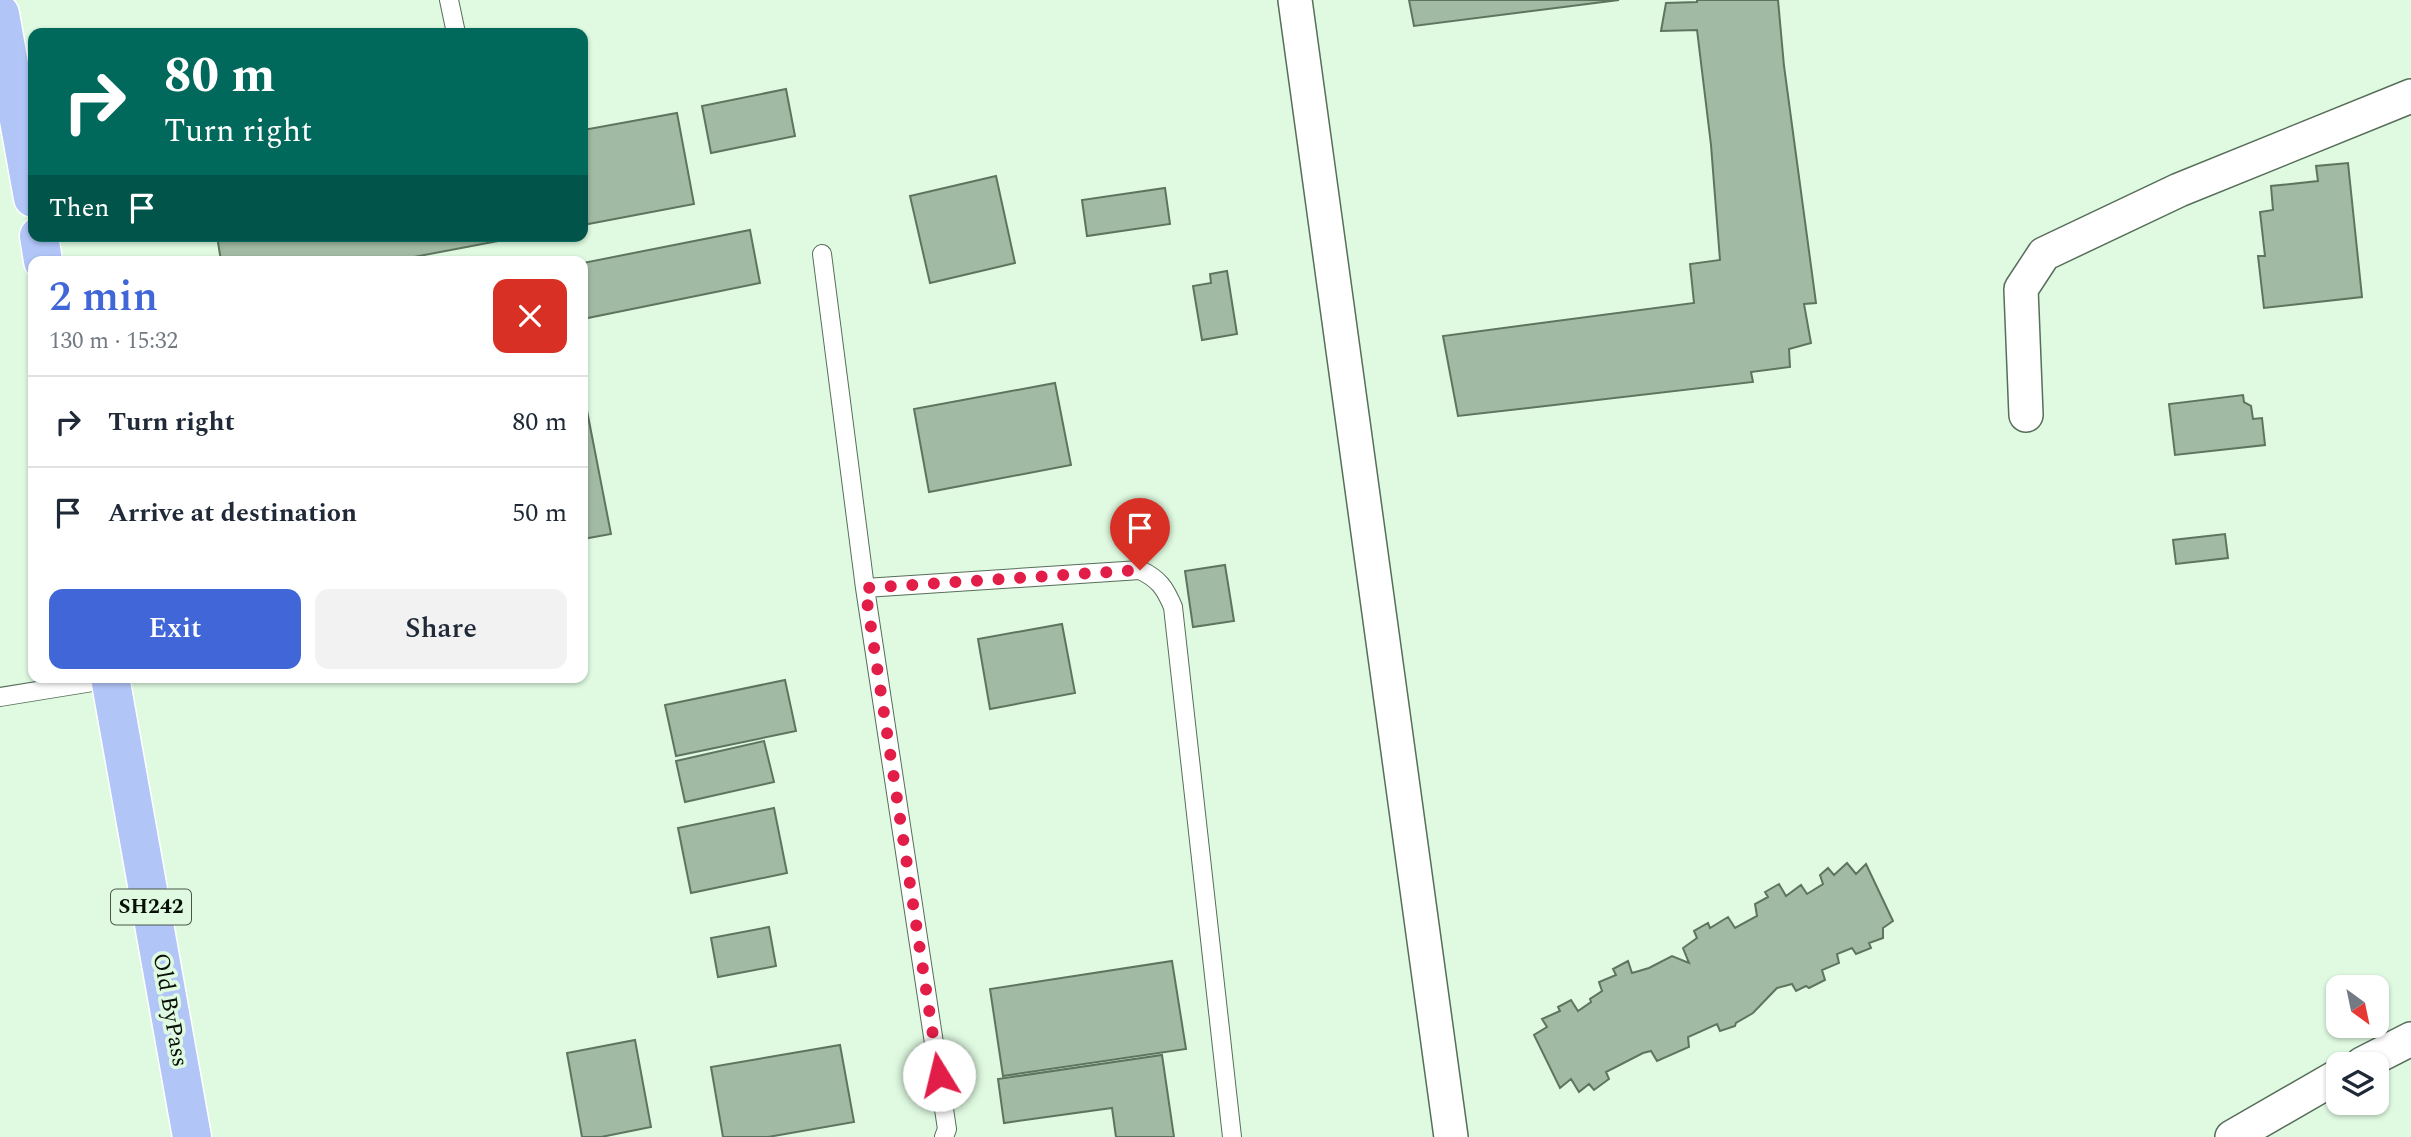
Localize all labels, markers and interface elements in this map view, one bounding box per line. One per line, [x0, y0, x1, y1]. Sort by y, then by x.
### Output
text: 80 m [164, 39, 275, 114]
icon: right [49, 56, 140, 147]
text: Turn right [164, 107, 312, 156]
text: Then [49, 188, 109, 228]
icon: arrive [123, 189, 161, 227]
text: 2 min [49, 266, 158, 329]
button: close [493, 279, 567, 353]
text: 130 m · 15:32 [49, 324, 178, 359]
text: Turn right [108, 402, 235, 442]
text: 80 m [512, 402, 567, 442]
icon: right [49, 403, 87, 441]
text: Arrive at destination [108, 493, 357, 533]
text: 50 m [512, 493, 567, 533]
icon: arrive [49, 494, 87, 532]
pin [1110, 498, 1170, 570]
icon: arrive [1121, 509, 1159, 547]
button: Exit [49, 589, 301, 669]
button: Share [315, 589, 567, 669]
road number: SH242 [111, 890, 191, 925]
street label: Old ByPass [143, 950, 197, 1070]
north arrow [2326, 975, 2389, 1038]
map controls [2326, 975, 2389, 1115]
position arrow [902, 1038, 976, 1112]
button: layers [2326, 1052, 2389, 1115]

